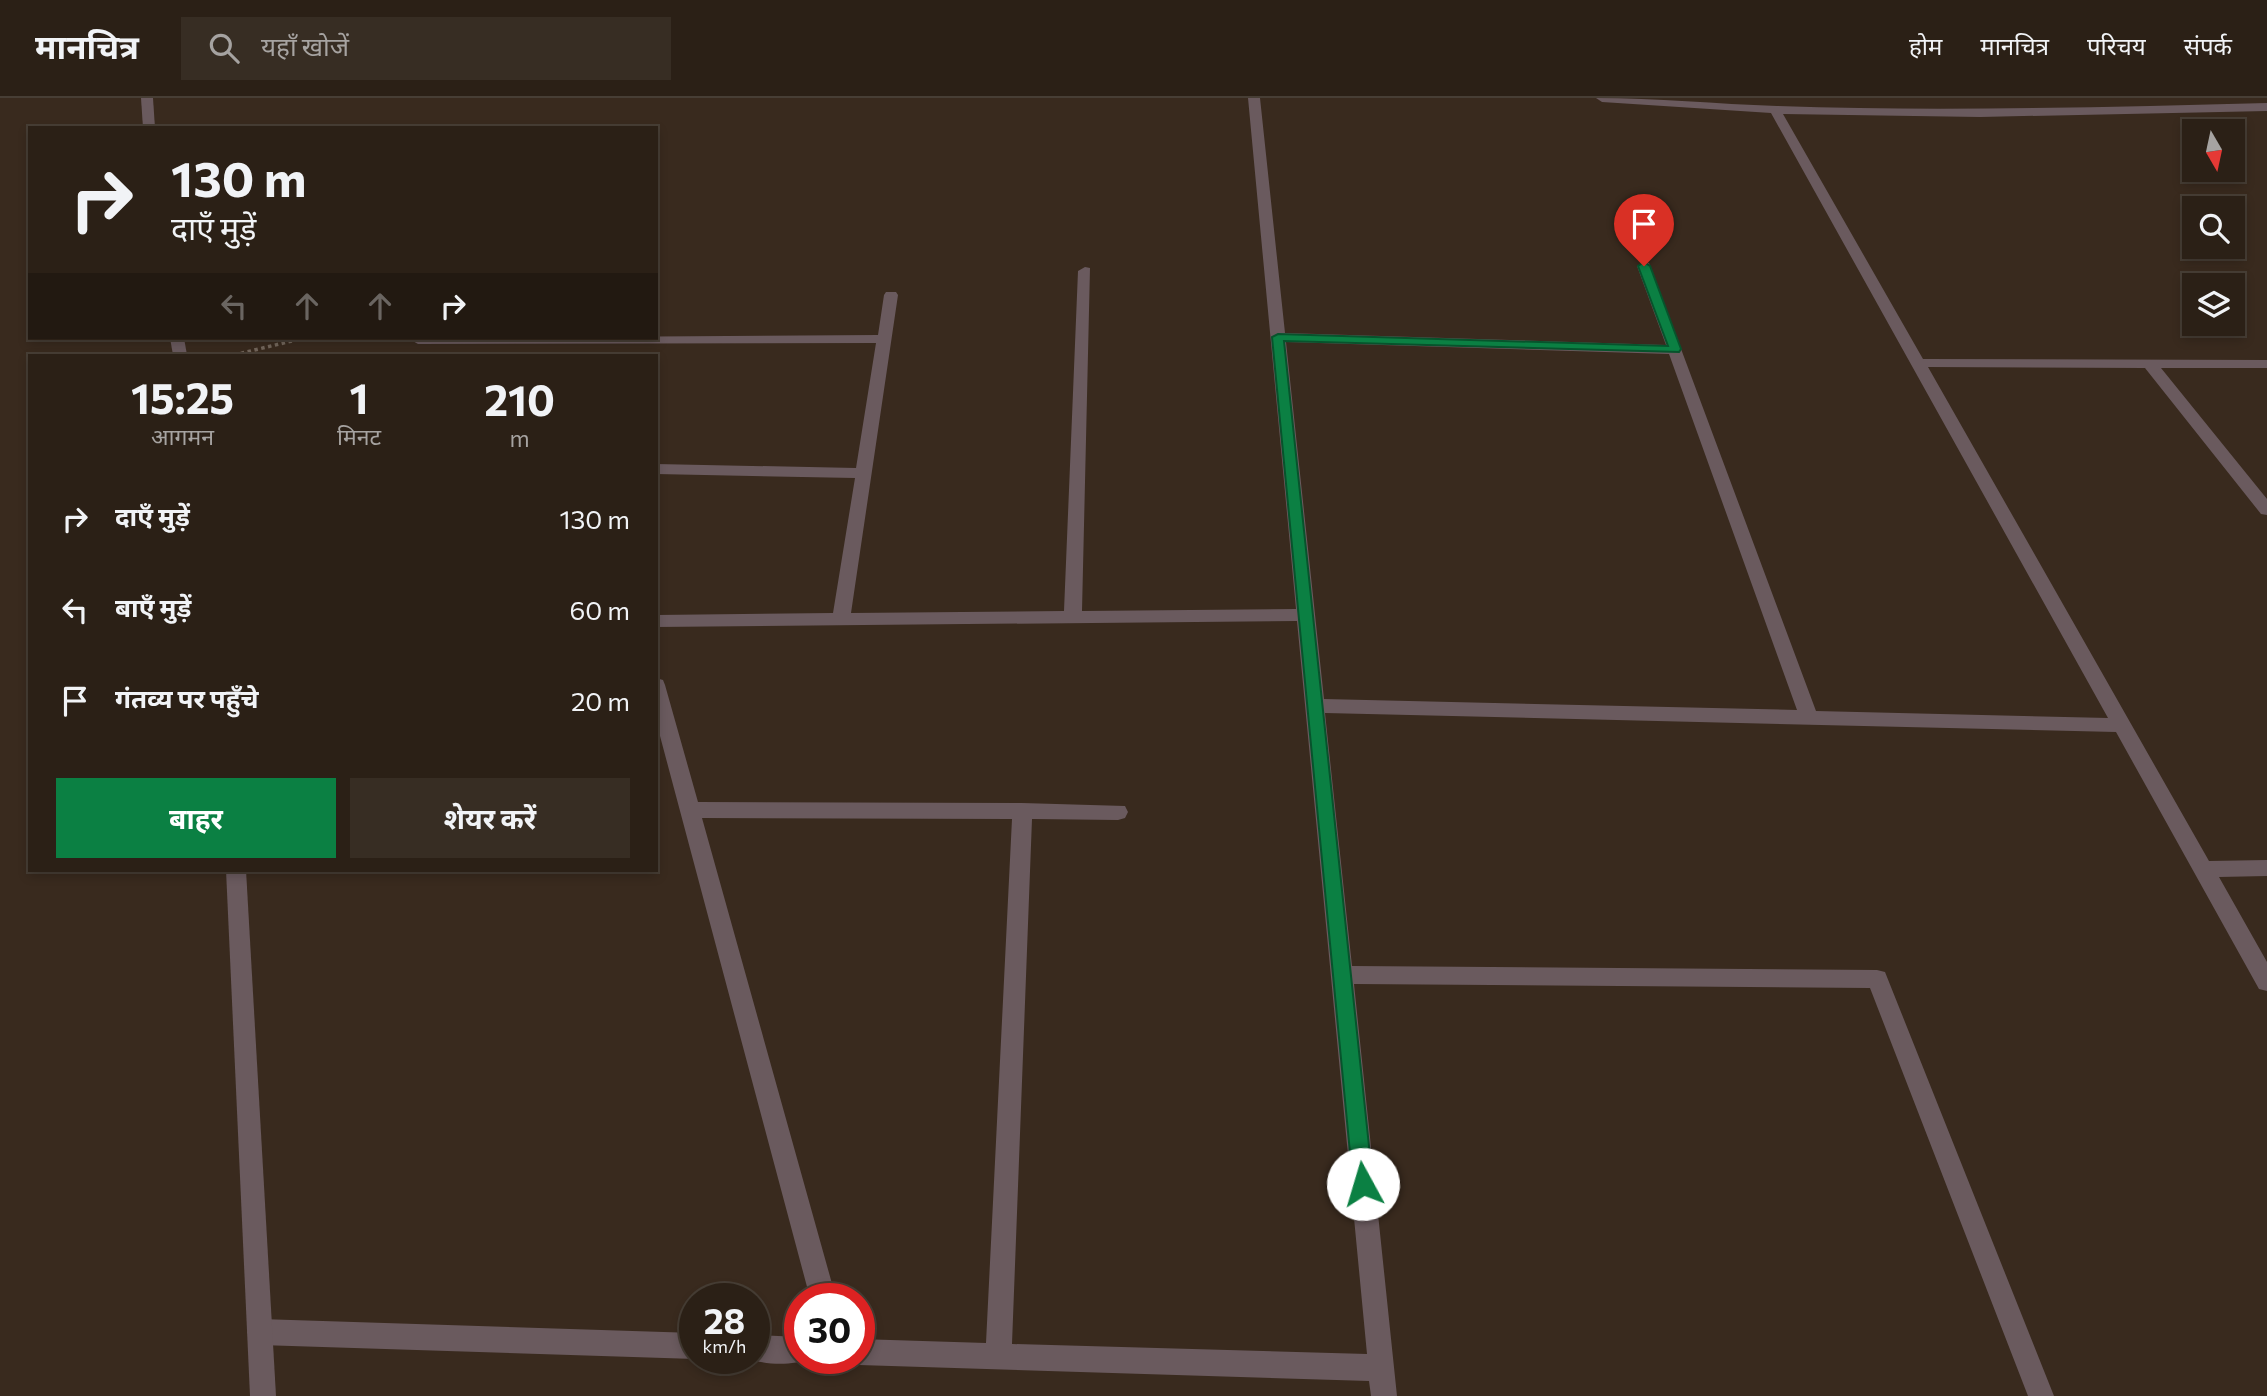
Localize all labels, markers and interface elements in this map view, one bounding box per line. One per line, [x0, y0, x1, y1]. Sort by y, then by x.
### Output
search box [181, 17, 671, 80]
text: मानचित्र [35, 25, 139, 66]
icon: search [205, 29, 243, 67]
text: यहाँ खोजें [261, 30, 349, 61]
text: होम [1909, 31, 1942, 60]
text: मानचित्र [1980, 31, 2049, 60]
text: परिचय [2087, 31, 2146, 60]
text: संपर्क [2184, 31, 2232, 60]
north arrow [2182, 119, 2245, 182]
map controls [2182, 119, 2245, 336]
text: 130 m [171, 147, 306, 207]
icon: right [56, 154, 147, 245]
pin [1614, 194, 1674, 266]
button: search [2182, 196, 2245, 259]
icon: arrive [1625, 205, 1663, 243]
text: दाएँ मुड़ें [171, 207, 256, 247]
button: layers [2182, 273, 2245, 336]
icon: left [215, 287, 253, 325]
icon: ahead [288, 287, 326, 325]
icon: ahead [361, 287, 399, 325]
icon: right [434, 287, 472, 325]
text: 15:25 [131, 371, 234, 423]
text: 1 [350, 371, 369, 423]
text: 210 [484, 373, 555, 425]
text: आगमन [151, 422, 214, 450]
text: मिनट [337, 422, 381, 450]
text: m [510, 424, 530, 452]
icon: right [56, 500, 94, 538]
text: दाएँ मुड़ें [115, 500, 190, 531]
text: 130 m [559, 503, 630, 534]
icon: left [56, 591, 94, 629]
text: बाएँ मुड़ें [115, 591, 191, 622]
text: 60 m [570, 594, 630, 625]
icon: arrive [56, 682, 94, 720]
text: गंतव्य पर पहुँचे [115, 682, 259, 713]
text: 20 m [571, 685, 630, 716]
button: बाहर [56, 778, 336, 858]
button: शेयर करें [350, 778, 630, 858]
position arrow [1326, 1147, 1400, 1221]
speed limit sign: 30 [784, 1283, 875, 1374]
text: 28 [704, 1298, 745, 1341]
text: km/h [703, 1335, 746, 1357]

